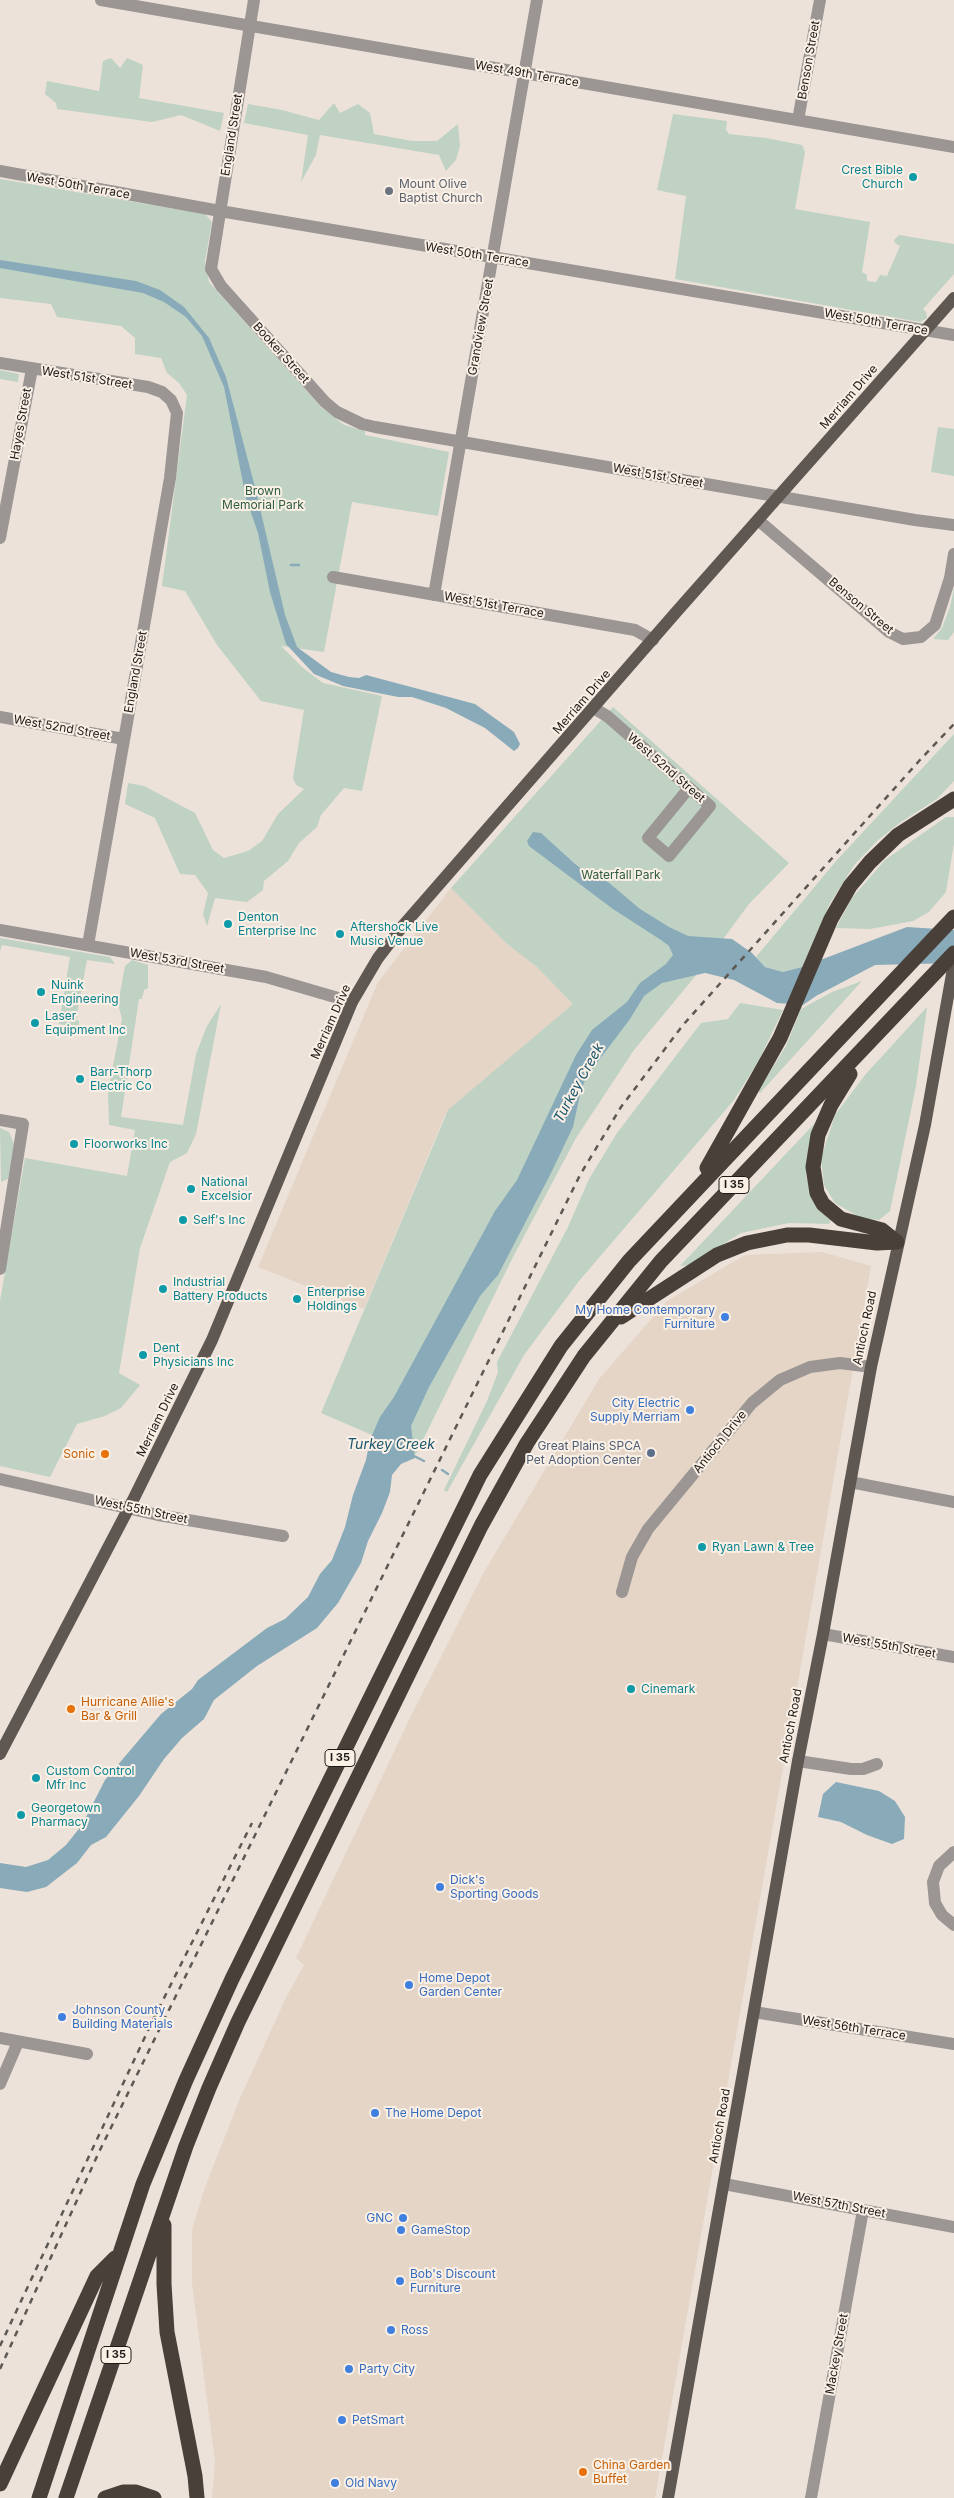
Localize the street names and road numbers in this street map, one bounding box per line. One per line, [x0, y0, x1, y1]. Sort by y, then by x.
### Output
street label: Benson Street [795, 19, 823, 101]
street label: West 49th Terrace [474, 58, 580, 90]
street label: England Street [218, 93, 246, 177]
street label: West 50th Terrace [25, 170, 131, 202]
street label: West 50th Terrace [424, 240, 530, 270]
street label: Grandview Street [465, 277, 497, 377]
street label: West 50th Terrace [823, 306, 929, 338]
street label: Booker Street [250, 319, 312, 387]
street label: Merriam Drive [817, 362, 881, 432]
street label: West 51st Street [41, 364, 133, 392]
street label: Hayes Street [8, 387, 34, 461]
street label: West 51st Street [612, 461, 704, 491]
street label: Benson Street [826, 575, 896, 637]
street label: West 51st Terrace [443, 589, 545, 621]
street label: England Street [122, 630, 150, 714]
street label: Merriam Drive [550, 667, 614, 737]
street label: West 52nd Street [12, 712, 112, 744]
street label: West 52nd Street [624, 730, 708, 806]
street label: West 53rd Street [129, 946, 225, 976]
street label: Merriam Drive [308, 982, 354, 1062]
road number: I 35 [719, 1176, 749, 1194]
street label: Antioch Road [850, 1289, 880, 1367]
street label: Merriam Drive [134, 1381, 182, 1459]
street label: Antioch Drive [690, 1408, 750, 1476]
street label: West 55th Street [93, 1493, 189, 1527]
street label: West 55th Street [841, 1631, 937, 1661]
street label: Antioch Road [777, 1687, 805, 1765]
road number: I 35 [325, 1750, 355, 1766]
street label: West 56th Terrace [801, 2013, 907, 2043]
street label: Antioch Road [706, 2087, 734, 2165]
street label: West 57th Street [791, 2189, 887, 2221]
street label: Mackey Street [823, 2313, 851, 2395]
road number: I 35 [101, 2346, 131, 2364]

